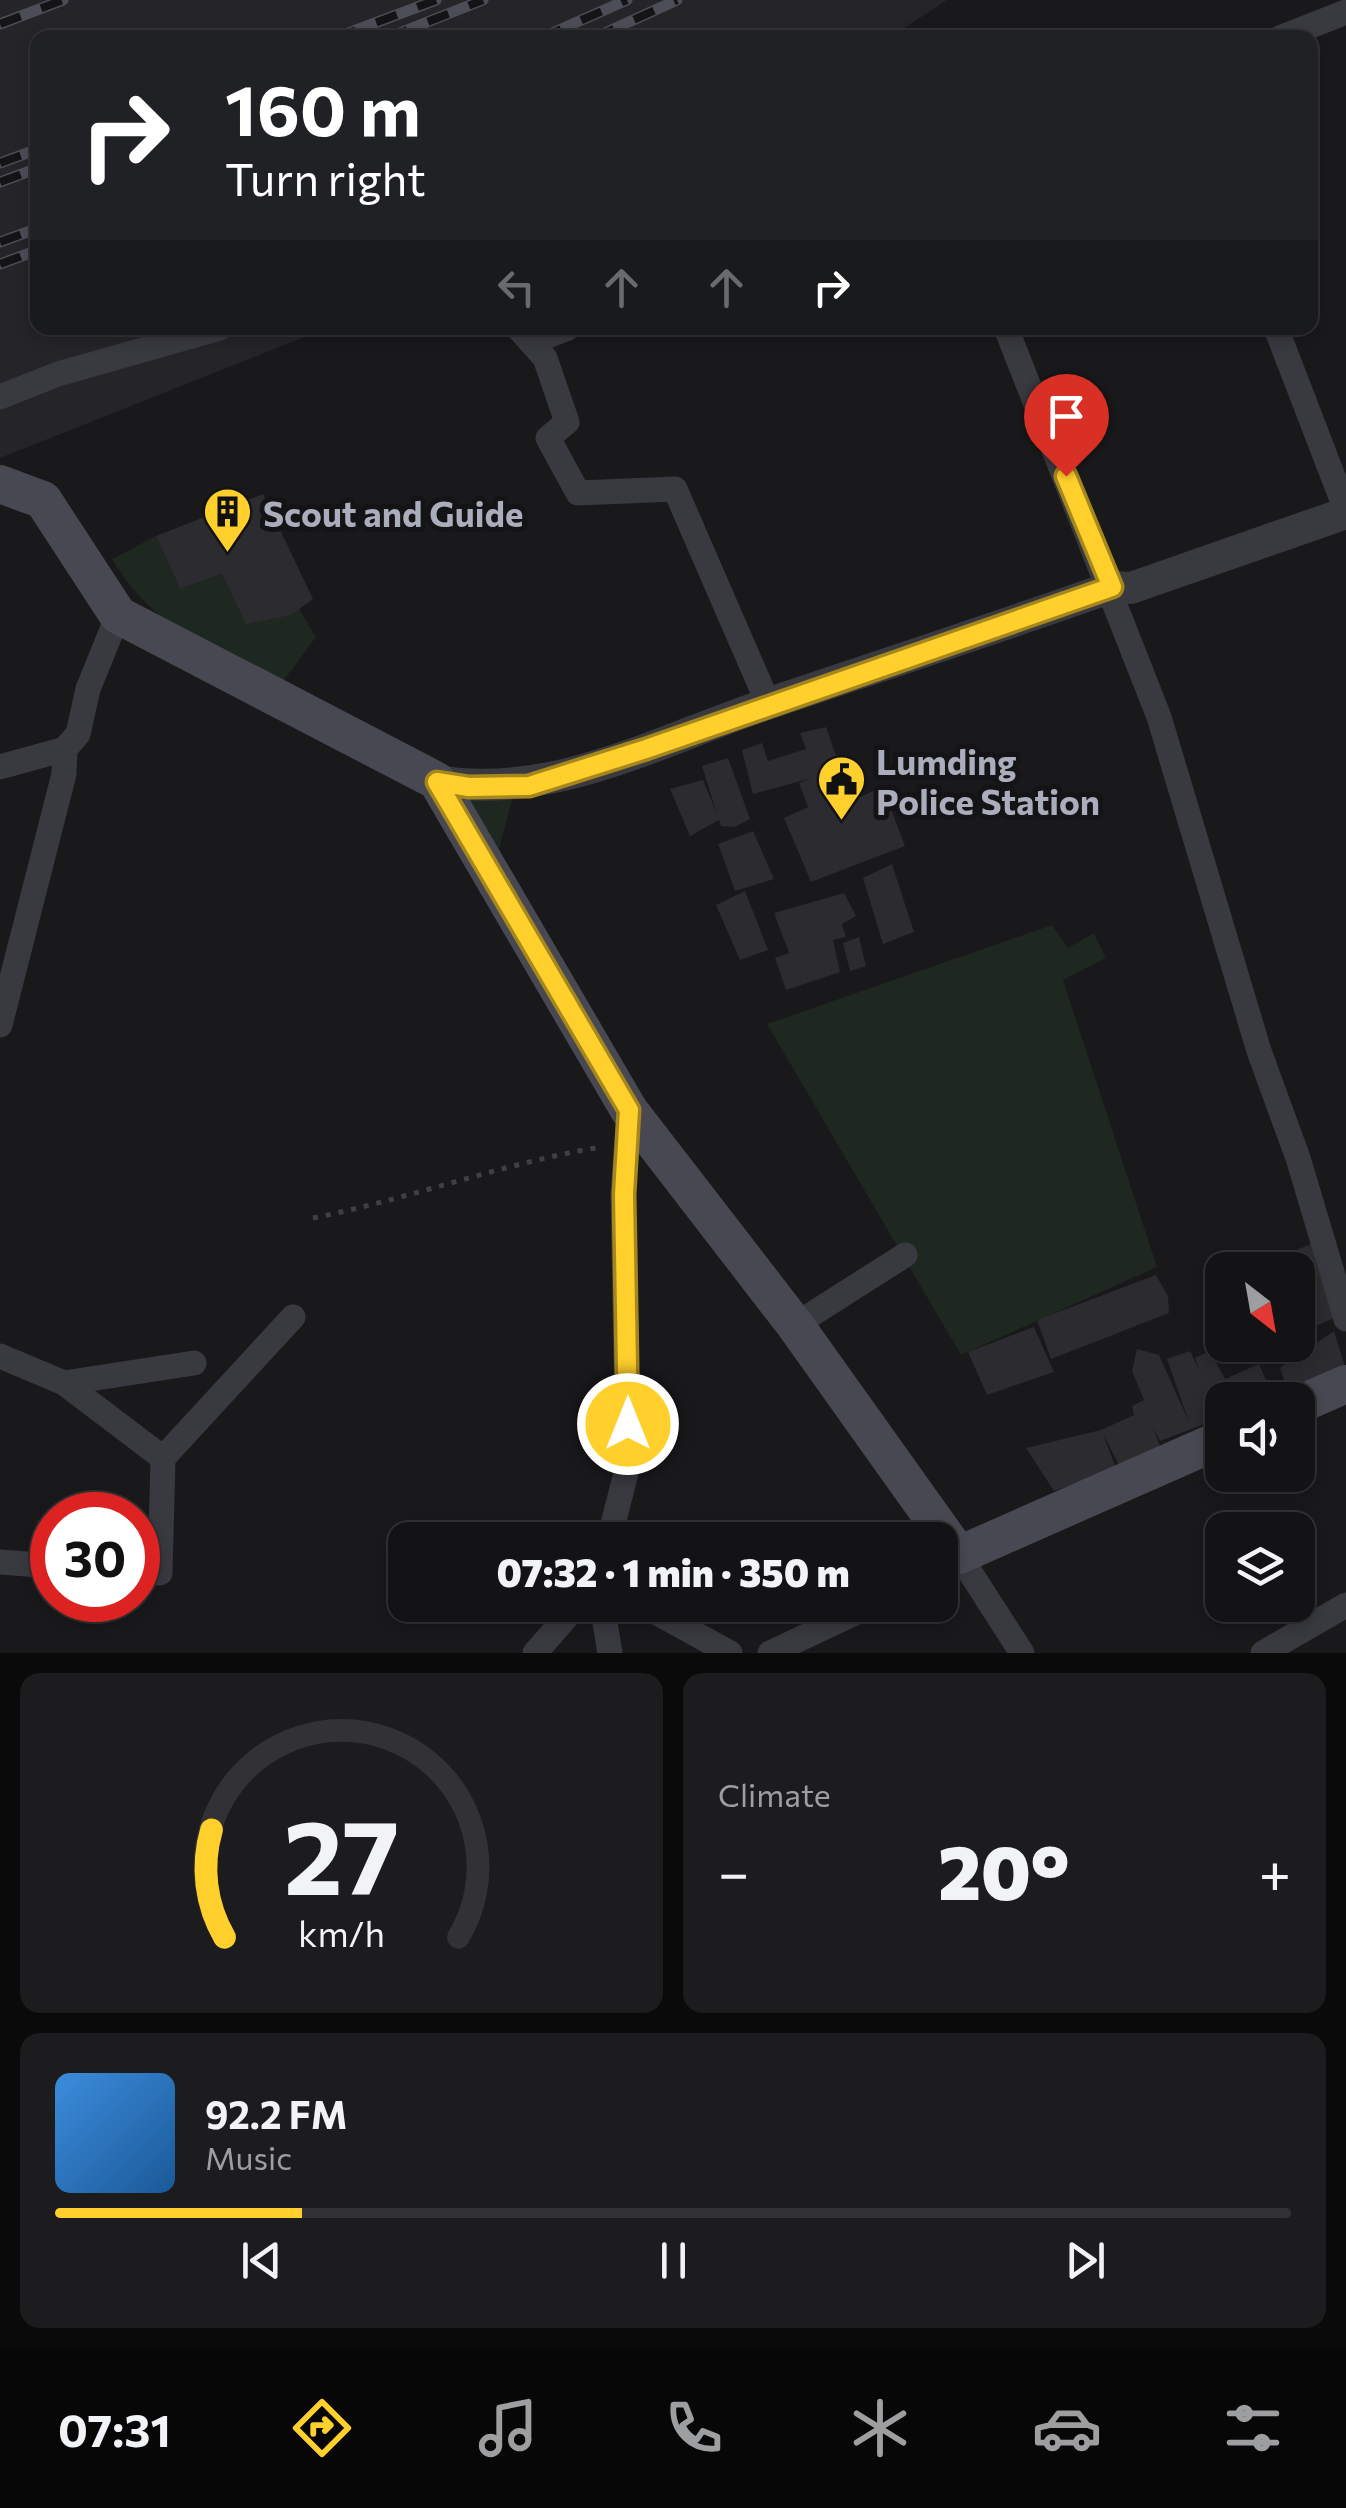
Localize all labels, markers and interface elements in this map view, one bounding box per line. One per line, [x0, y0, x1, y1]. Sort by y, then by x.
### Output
text: 160 m [225, 65, 421, 150]
icon: right [60, 70, 190, 200]
text: Turn right [225, 150, 426, 205]
icon: left [489, 260, 544, 315]
icon: ahead [594, 260, 649, 315]
icon: ahead [699, 260, 754, 315]
icon: right [804, 260, 859, 315]
pin [1024, 374, 1109, 477]
icon: arrive [1039, 389, 1094, 444]
building icon: Scout and Guide [202, 486, 254, 554]
place label: Scout and Guide [263, 491, 523, 534]
place label: Lumding Police Station [876, 739, 1100, 822]
public building icon: Lumding Police Station [815, 754, 867, 822]
north arrow [1205, 1252, 1315, 1362]
map controls [1205, 1252, 1315, 1622]
position arrow [576, 1372, 680, 1476]
button: sound [1205, 1382, 1315, 1492]
speed limit sign: 30 [30, 1492, 160, 1622]
button: layers [1205, 1512, 1315, 1622]
text: 07:32 · 1 min · 350 m [496, 1548, 850, 1595]
text: Climate [718, 1774, 831, 1814]
text: 27 [284, 1789, 399, 1916]
text: 20° [938, 1824, 1070, 1915]
text: − [718, 1837, 749, 1904]
text: + [1259, 1837, 1291, 1904]
text: km/h [298, 1911, 385, 1954]
text: 92.2 FM [205, 2090, 347, 2137]
text: Music [205, 2137, 292, 2177]
icon: previous [234, 2233, 289, 2288]
icon: pause [646, 2233, 701, 2288]
icon: next [1058, 2233, 1113, 2288]
icon: directions [287, 2393, 357, 2463]
icon: music [473, 2393, 543, 2463]
icon: phone [659, 2393, 729, 2463]
icon: climate [845, 2393, 915, 2463]
icon: car [1032, 2393, 1102, 2463]
icon: filters [1218, 2393, 1288, 2463]
text: 07:31 [58, 2401, 171, 2456]

